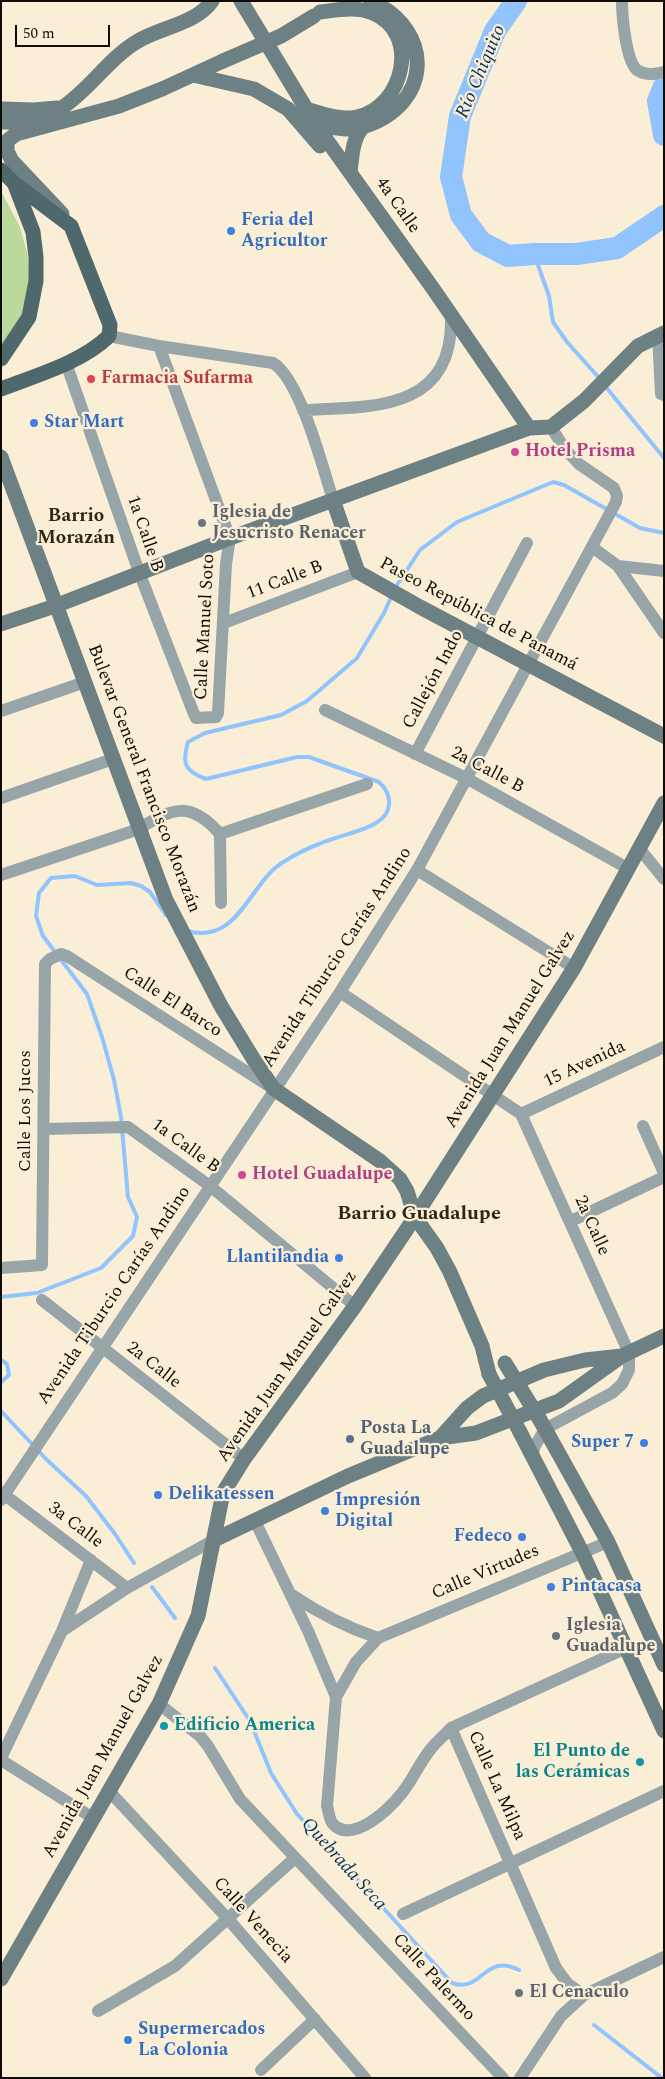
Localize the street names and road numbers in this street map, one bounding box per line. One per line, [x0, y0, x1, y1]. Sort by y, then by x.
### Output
street label: 4a Calle [370, 174, 424, 238]
street label: 1a Calle B [121, 493, 167, 575]
street label: Calle Manuel Soto [191, 553, 221, 701]
street label: Paseo República de Panamá [375, 554, 581, 676]
street label: 11 Calle B [244, 557, 326, 605]
street label: Callejón Indo [399, 627, 469, 733]
street label: Bulevar General Francisco Morazán [82, 642, 204, 916]
street label: 2a Calle B [447, 743, 527, 799]
street label: Avenida Tiburcio Carías Andino [258, 844, 418, 1072]
street label: Avenida Juan Manuel Galvez [441, 927, 581, 1133]
street label: Calle El Barco [119, 963, 225, 1043]
street label: 15 Avenida [541, 1037, 629, 1093]
street label: Calle Los Jucos [15, 1050, 37, 1172]
street label: 1a Calle B [146, 1115, 224, 1179]
street label: Avenida Tiburcio Carías Andino [34, 1183, 196, 1409]
street label: 2a Calle [568, 1193, 614, 1259]
street label: Avenida Juan Manuel Galvez [213, 1267, 363, 1467]
street label: 2a Calle [121, 1338, 185, 1394]
street label: 3a Calle [43, 1498, 107, 1554]
street label: Calle Virtudes [429, 1541, 543, 1605]
street label: Avenida Juan Manuel Galvez [39, 1652, 169, 1862]
street label: Calle La Milpa [462, 1728, 530, 1844]
street label: Calle Venecia [208, 1873, 296, 1969]
street label: Calle Palermo [387, 1930, 479, 2026]

